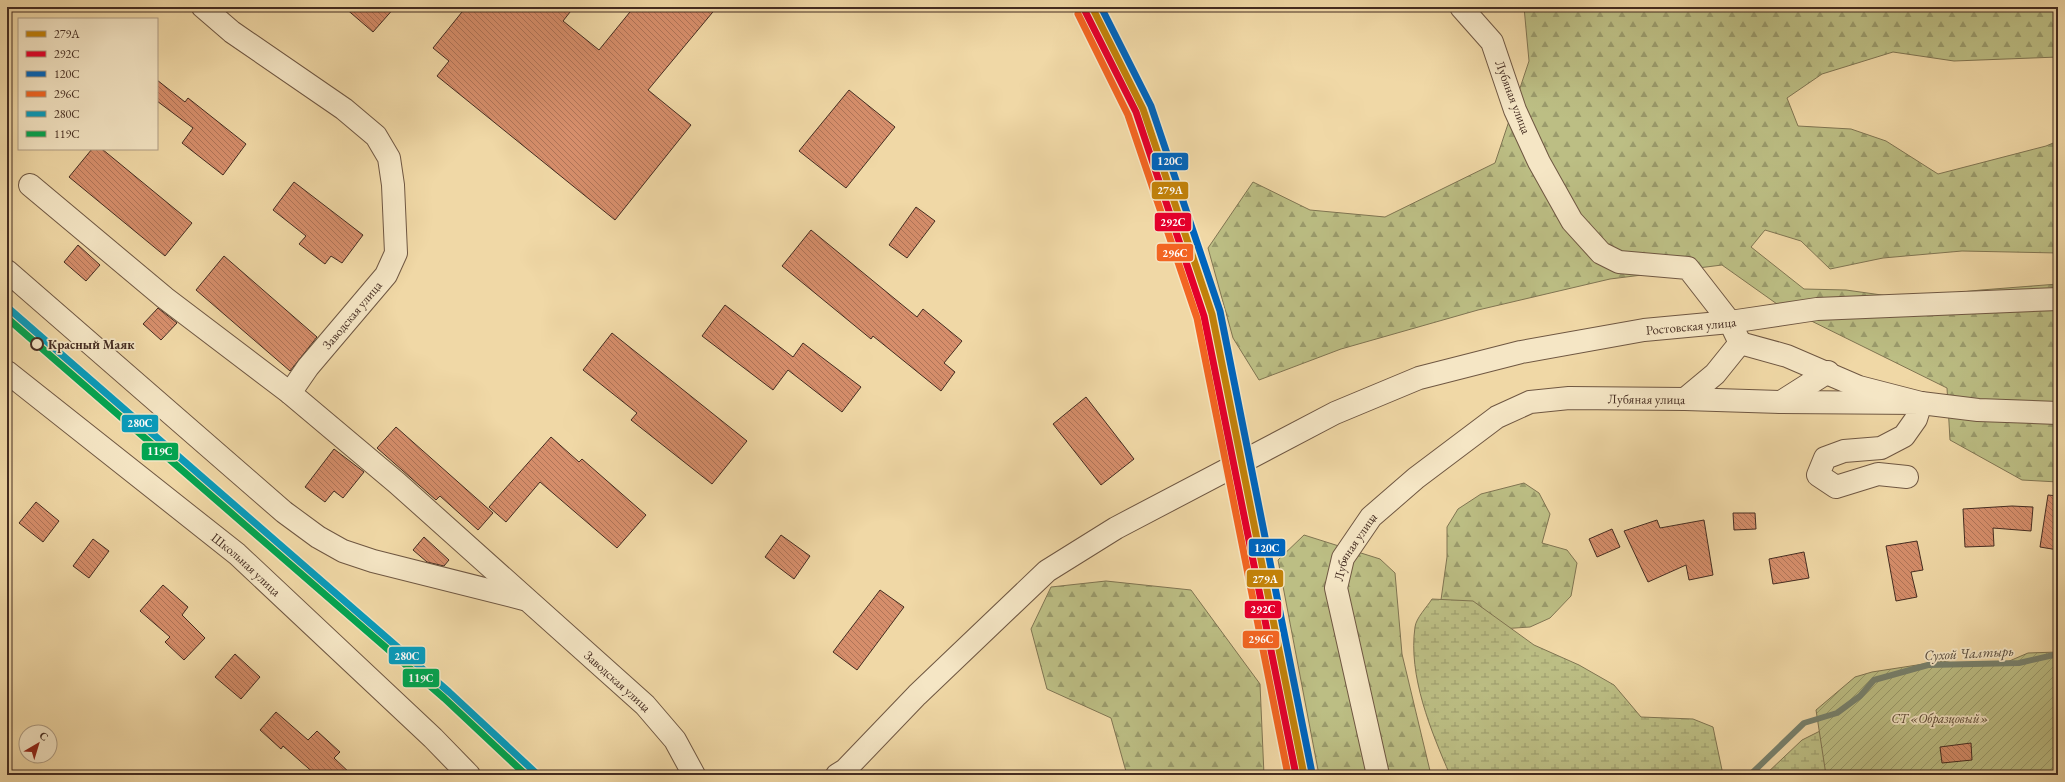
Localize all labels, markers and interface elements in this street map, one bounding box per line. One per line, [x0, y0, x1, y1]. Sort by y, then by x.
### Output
legend [18, 18, 158, 150]
text: 279А [54, 26, 80, 42]
text: 292С [54, 46, 80, 62]
street label: Лубяная улица [1491, 58, 1535, 137]
text: 120С [54, 66, 80, 82]
text: 296С [54, 86, 80, 102]
text: 280С [54, 106, 80, 122]
text: 119С [54, 126, 80, 142]
line badge: 120С [1151, 152, 1189, 171]
text: 120С [1157, 154, 1183, 168]
line badge: 279А [1151, 181, 1189, 200]
text: 279А [1157, 183, 1183, 197]
line badge: 292С [1154, 212, 1192, 232]
text: 292С [1160, 215, 1186, 229]
line badge: 296С [1156, 243, 1194, 262]
text: 296С [1162, 246, 1188, 260]
street label: Заводская улица [318, 277, 386, 353]
street label: Ростовская улица [1645, 313, 1738, 338]
place label: Красный Маяк [48, 336, 135, 353]
marker: Красный Маяк [30, 337, 44, 351]
street label: Лубяная улица [1608, 390, 1686, 408]
line badge: 280С [121, 414, 159, 433]
text: 280С [127, 416, 153, 430]
line badge: 119С [141, 442, 179, 461]
text: 119С [147, 444, 173, 458]
street label: Лубяная улица [1329, 507, 1381, 583]
street label: Школьная улица [208, 529, 285, 600]
line badge: 120С [1248, 538, 1286, 557]
text: 120С [1254, 541, 1280, 555]
line badge: 279А [1246, 569, 1284, 588]
text: 279А [1252, 572, 1278, 586]
line badge: 292С [1244, 600, 1282, 619]
text: 292С [1250, 602, 1276, 616]
line badge: 296С [1242, 630, 1280, 649]
text: 296С [1248, 632, 1274, 646]
water label: Сухой Чалтырь [1924, 642, 2014, 664]
line badge: 280С [388, 646, 426, 665]
street label: Заводская улица [581, 646, 656, 716]
text: 280С [394, 649, 420, 663]
line badge: 119С [402, 668, 440, 688]
text: 119С [408, 671, 434, 685]
park label: СТ «Образцовый» [1891, 710, 1989, 727]
north arrow [18, 724, 58, 764]
text: С [37, 728, 52, 744]

